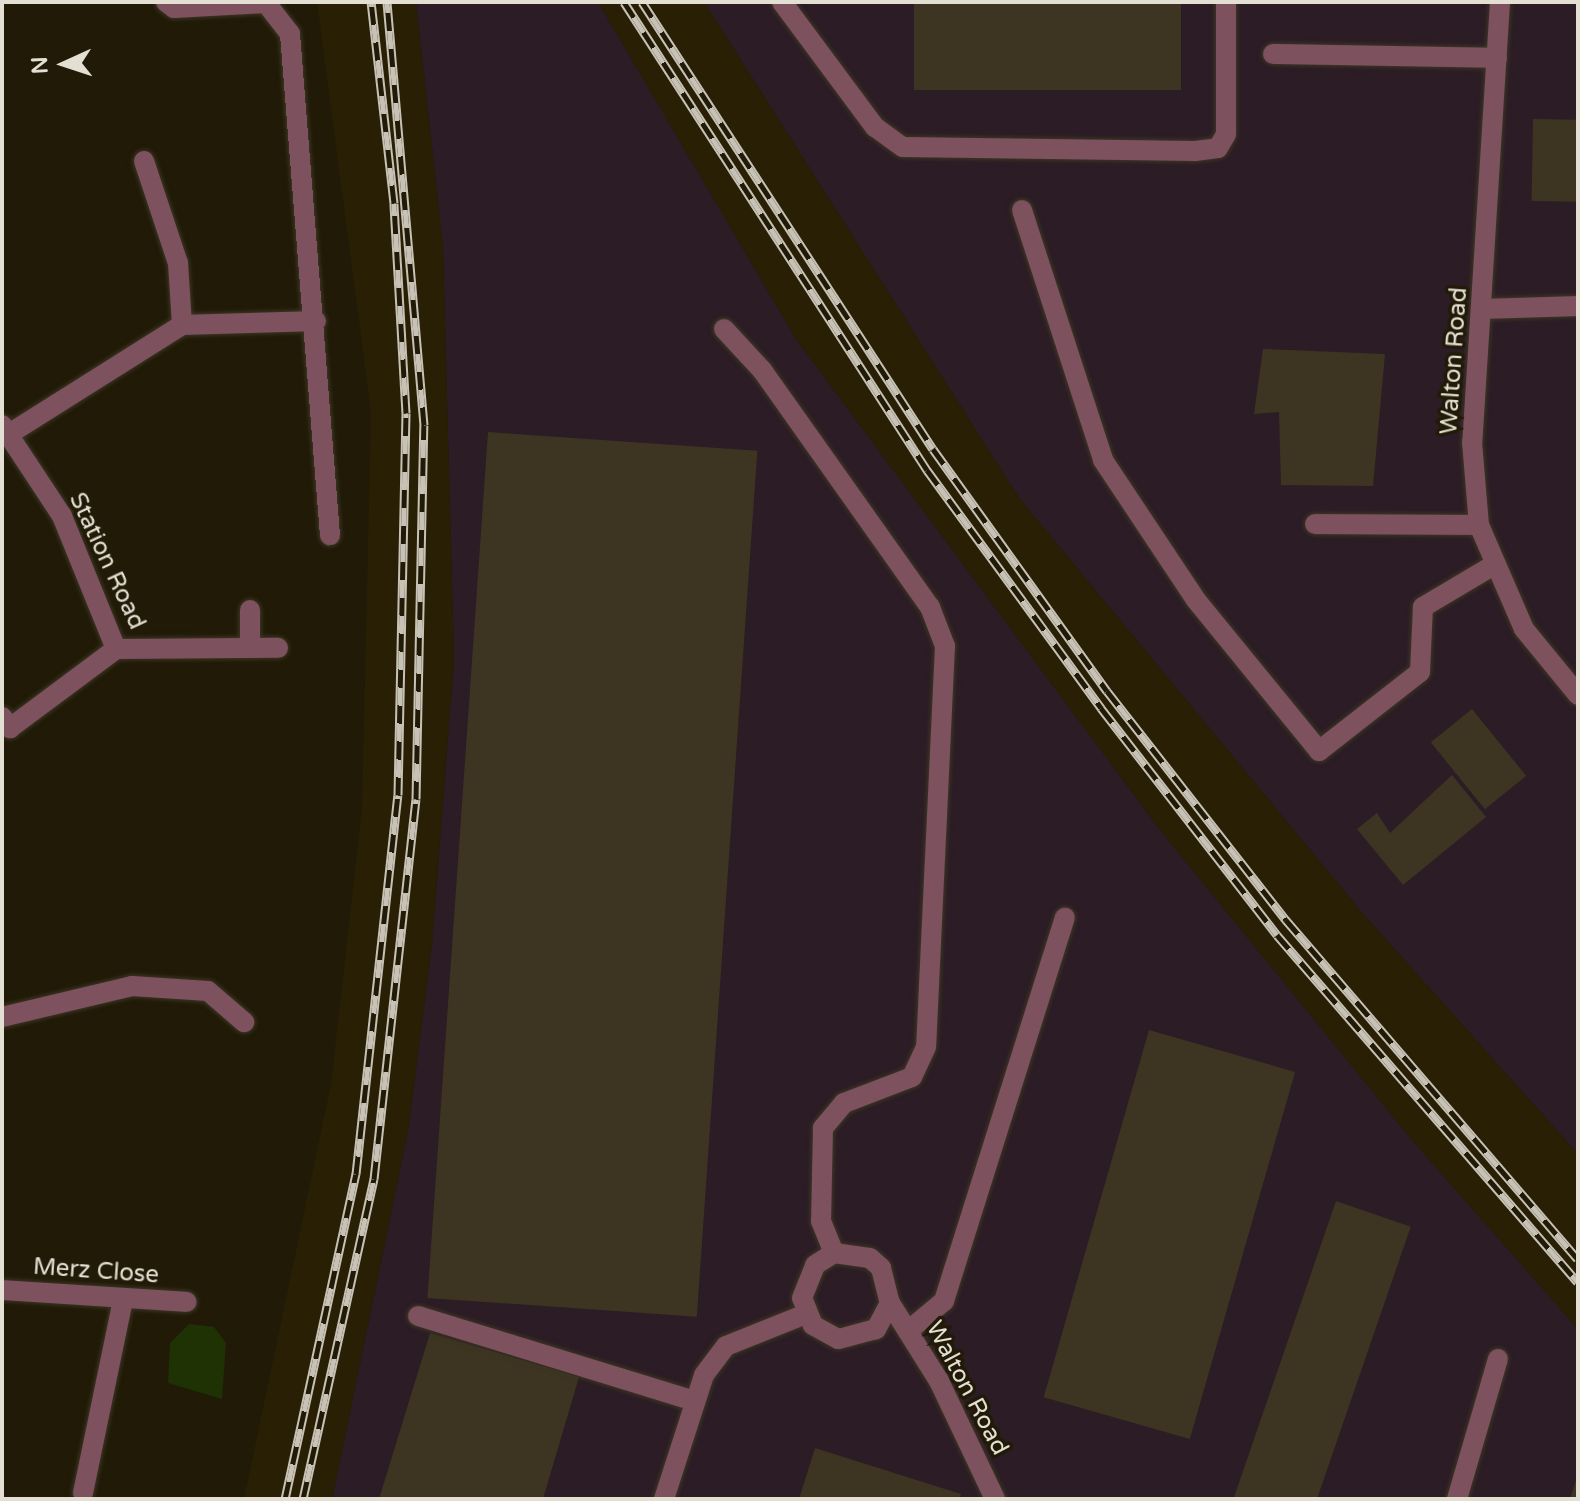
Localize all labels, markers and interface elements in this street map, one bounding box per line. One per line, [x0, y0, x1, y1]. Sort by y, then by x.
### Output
north arrow [24, 24, 104, 104]
text: N [27, 56, 53, 75]
street label: Walton Road [1434, 286, 1474, 436]
street label: Station Road [63, 488, 151, 634]
street label: Merz Close [32, 1252, 160, 1290]
street label: Walton Road [920, 1316, 1014, 1460]

